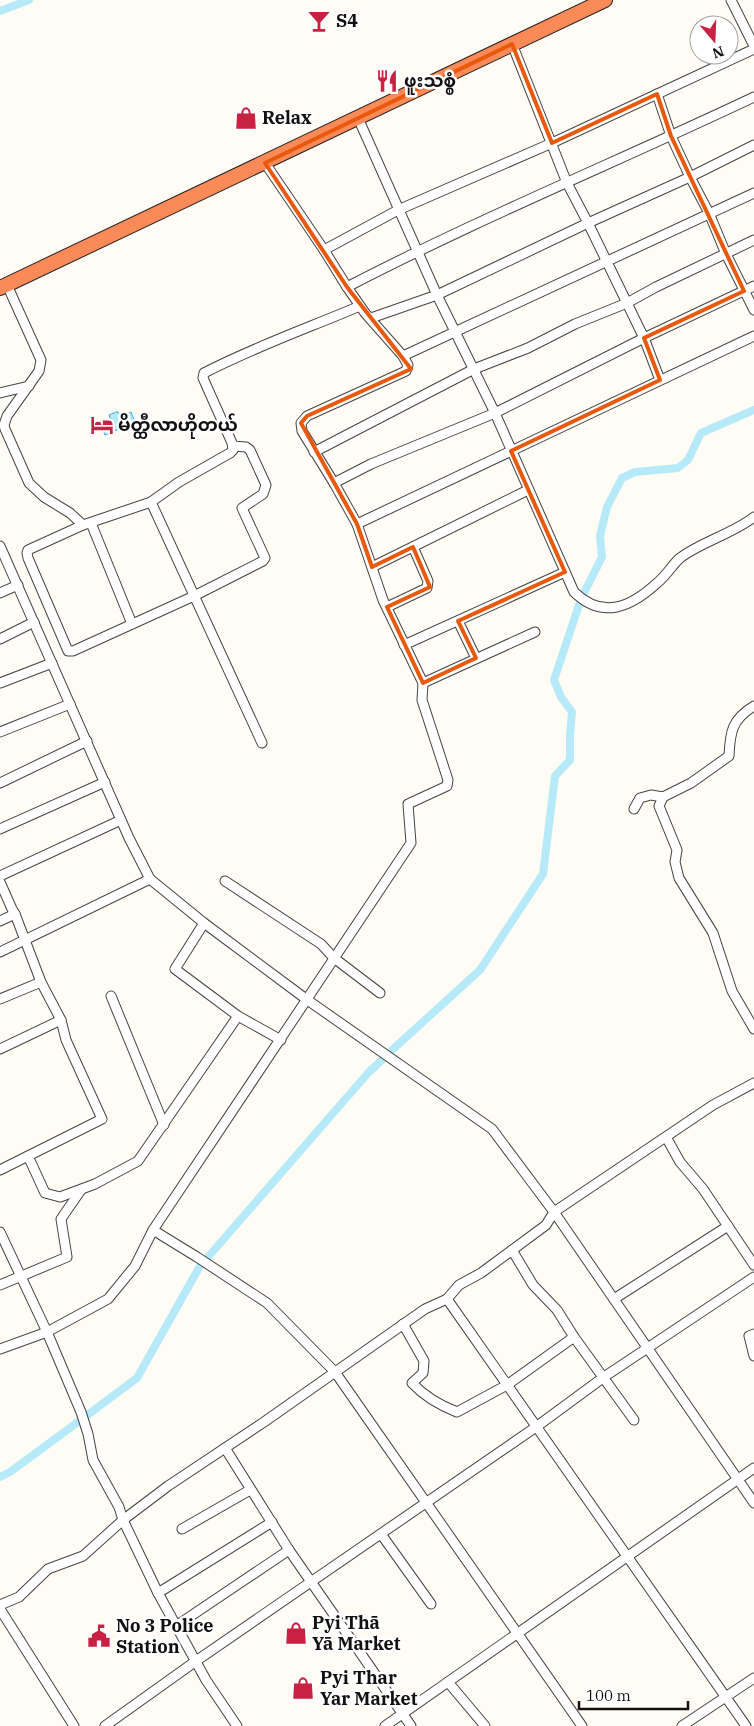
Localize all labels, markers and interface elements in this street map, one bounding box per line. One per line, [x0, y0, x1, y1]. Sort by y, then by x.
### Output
bar icon: S4 [306, 8, 332, 34]
place label: S4 [336, 9, 358, 32]
north arrow [689, 15, 739, 65]
text: N [710, 42, 726, 63]
restaurant icon: ဖူးသစ္စံ [374, 68, 400, 94]
place label: ဖူးသစ္စံ [404, 69, 456, 95]
shop icon: Relax [233, 105, 259, 131]
place label: Relax [262, 106, 312, 129]
hotel icon: မိတ္ထီလာဟိုတယ် [89, 412, 115, 438]
place label: မိတ္ထီလာဟိုတယ် [118, 413, 238, 439]
place label: Pyi Thā Yā Market [312, 1611, 401, 1655]
place label: No 3 Police Station [116, 1614, 214, 1658]
shop icon: Pyi Thā Yā Market [283, 1620, 309, 1646]
public building icon: No 3 Police Station [86, 1623, 112, 1649]
place label: Pyi Thar Yar Market [320, 1666, 418, 1710]
shop icon: Pyi Thar Yar Market [290, 1675, 316, 1701]
scale bar [579, 1678, 688, 1710]
text: 100 m [586, 1686, 631, 1705]

